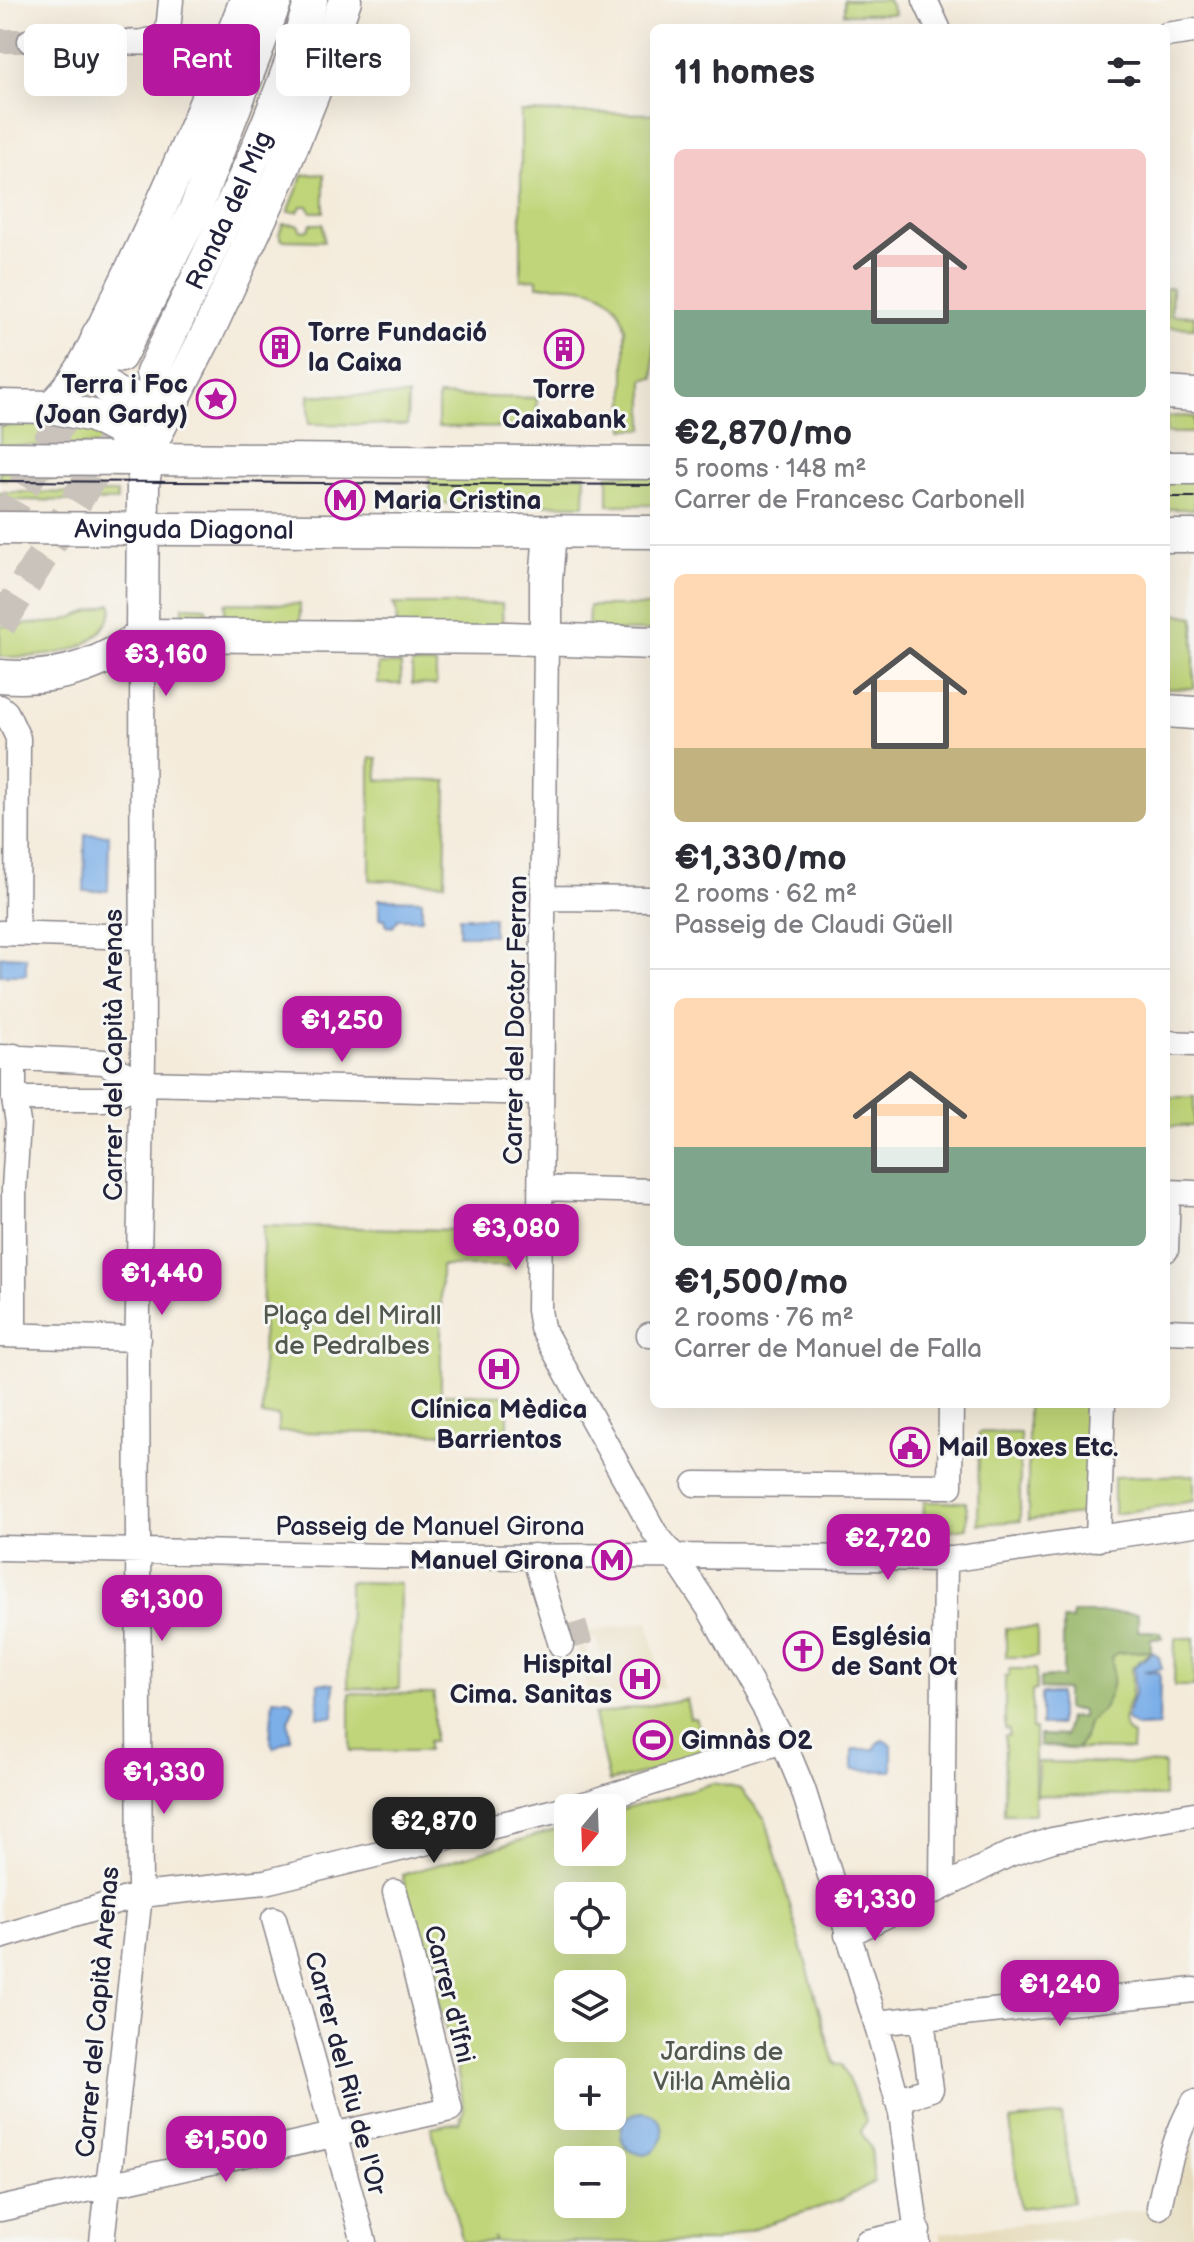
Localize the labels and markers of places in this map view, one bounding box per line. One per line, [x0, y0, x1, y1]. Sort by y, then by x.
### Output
place label: Torre Fundació la Caixa [308, 318, 487, 379]
building icon: Torre Fundació la Caixa [259, 326, 301, 368]
building icon: Torre Caixabank [543, 328, 585, 370]
place label: Terra i Foc (Joan Gardy) [35, 370, 188, 431]
place label: Torre Caixabank [502, 375, 626, 436]
place icon: Terra i Foc (Joan Gardy) [195, 378, 237, 420]
metro station icon: Maria Cristina [324, 479, 366, 521]
place label: Maria Cristina [373, 486, 542, 517]
pin: €3,160 [101, 630, 231, 698]
pin: €1,250 [277, 996, 407, 1064]
pin: €3,080 [451, 1204, 581, 1272]
pin: €1,440 [97, 1249, 227, 1317]
hospital icon: Clínica Mèdica Barrientos [478, 1348, 520, 1390]
place label: Clínica Mèdica Barrientos [411, 1395, 587, 1456]
public building icon: Mail Boxes Etc. [889, 1426, 931, 1468]
place label: Mail Boxes Etc. [938, 1433, 1119, 1464]
pin: €2,720 [823, 1514, 953, 1582]
metro station icon: Manuel Girona [591, 1539, 633, 1581]
place label: Manuel Girona [410, 1546, 584, 1577]
pin: €1,300 [97, 1575, 227, 1643]
place label: Església de Sant Ot [831, 1622, 958, 1683]
church icon: Església de Sant Ot [782, 1630, 824, 1672]
place label: Hispital Cima. Sanitas [450, 1650, 612, 1711]
hospital icon: Hispital Cima. Sanitas [619, 1658, 661, 1700]
sports icon: Gimnàs O2 [632, 1719, 674, 1761]
place label: Gimnàs O2 [681, 1726, 813, 1757]
pin: €1,330 [99, 1748, 229, 1816]
pin: €2,870 [369, 1797, 499, 1865]
pin: €1,330 [810, 1875, 940, 1943]
pin: €1,240 [995, 1960, 1125, 2028]
pin: €1,500 [161, 2116, 291, 2184]

